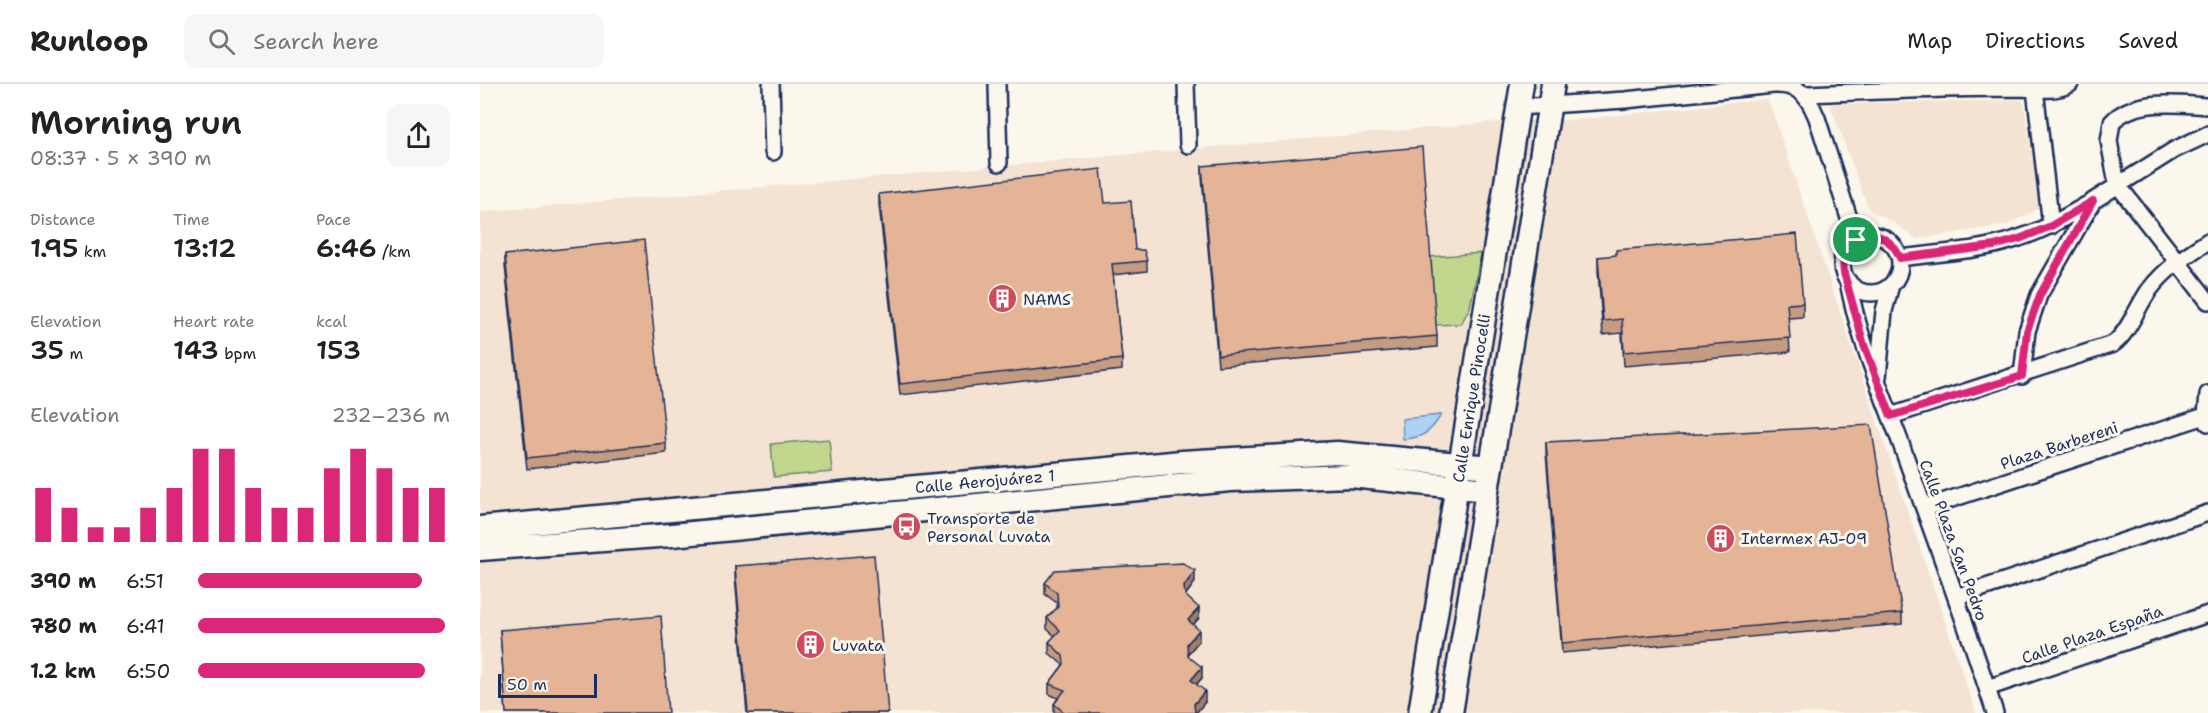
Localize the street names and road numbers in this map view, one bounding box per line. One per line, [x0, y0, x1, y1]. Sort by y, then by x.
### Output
street label: Calle Enrique Pinocelli [1448, 312, 1495, 484]
street label: Plaza Barbereni [1998, 417, 2121, 474]
street label: Calle Plaza San Pedro [1915, 457, 1992, 624]
street label: Calle Aerojuárez 1 [914, 465, 1056, 498]
street label: Calle Plaza España [2019, 600, 2166, 669]

